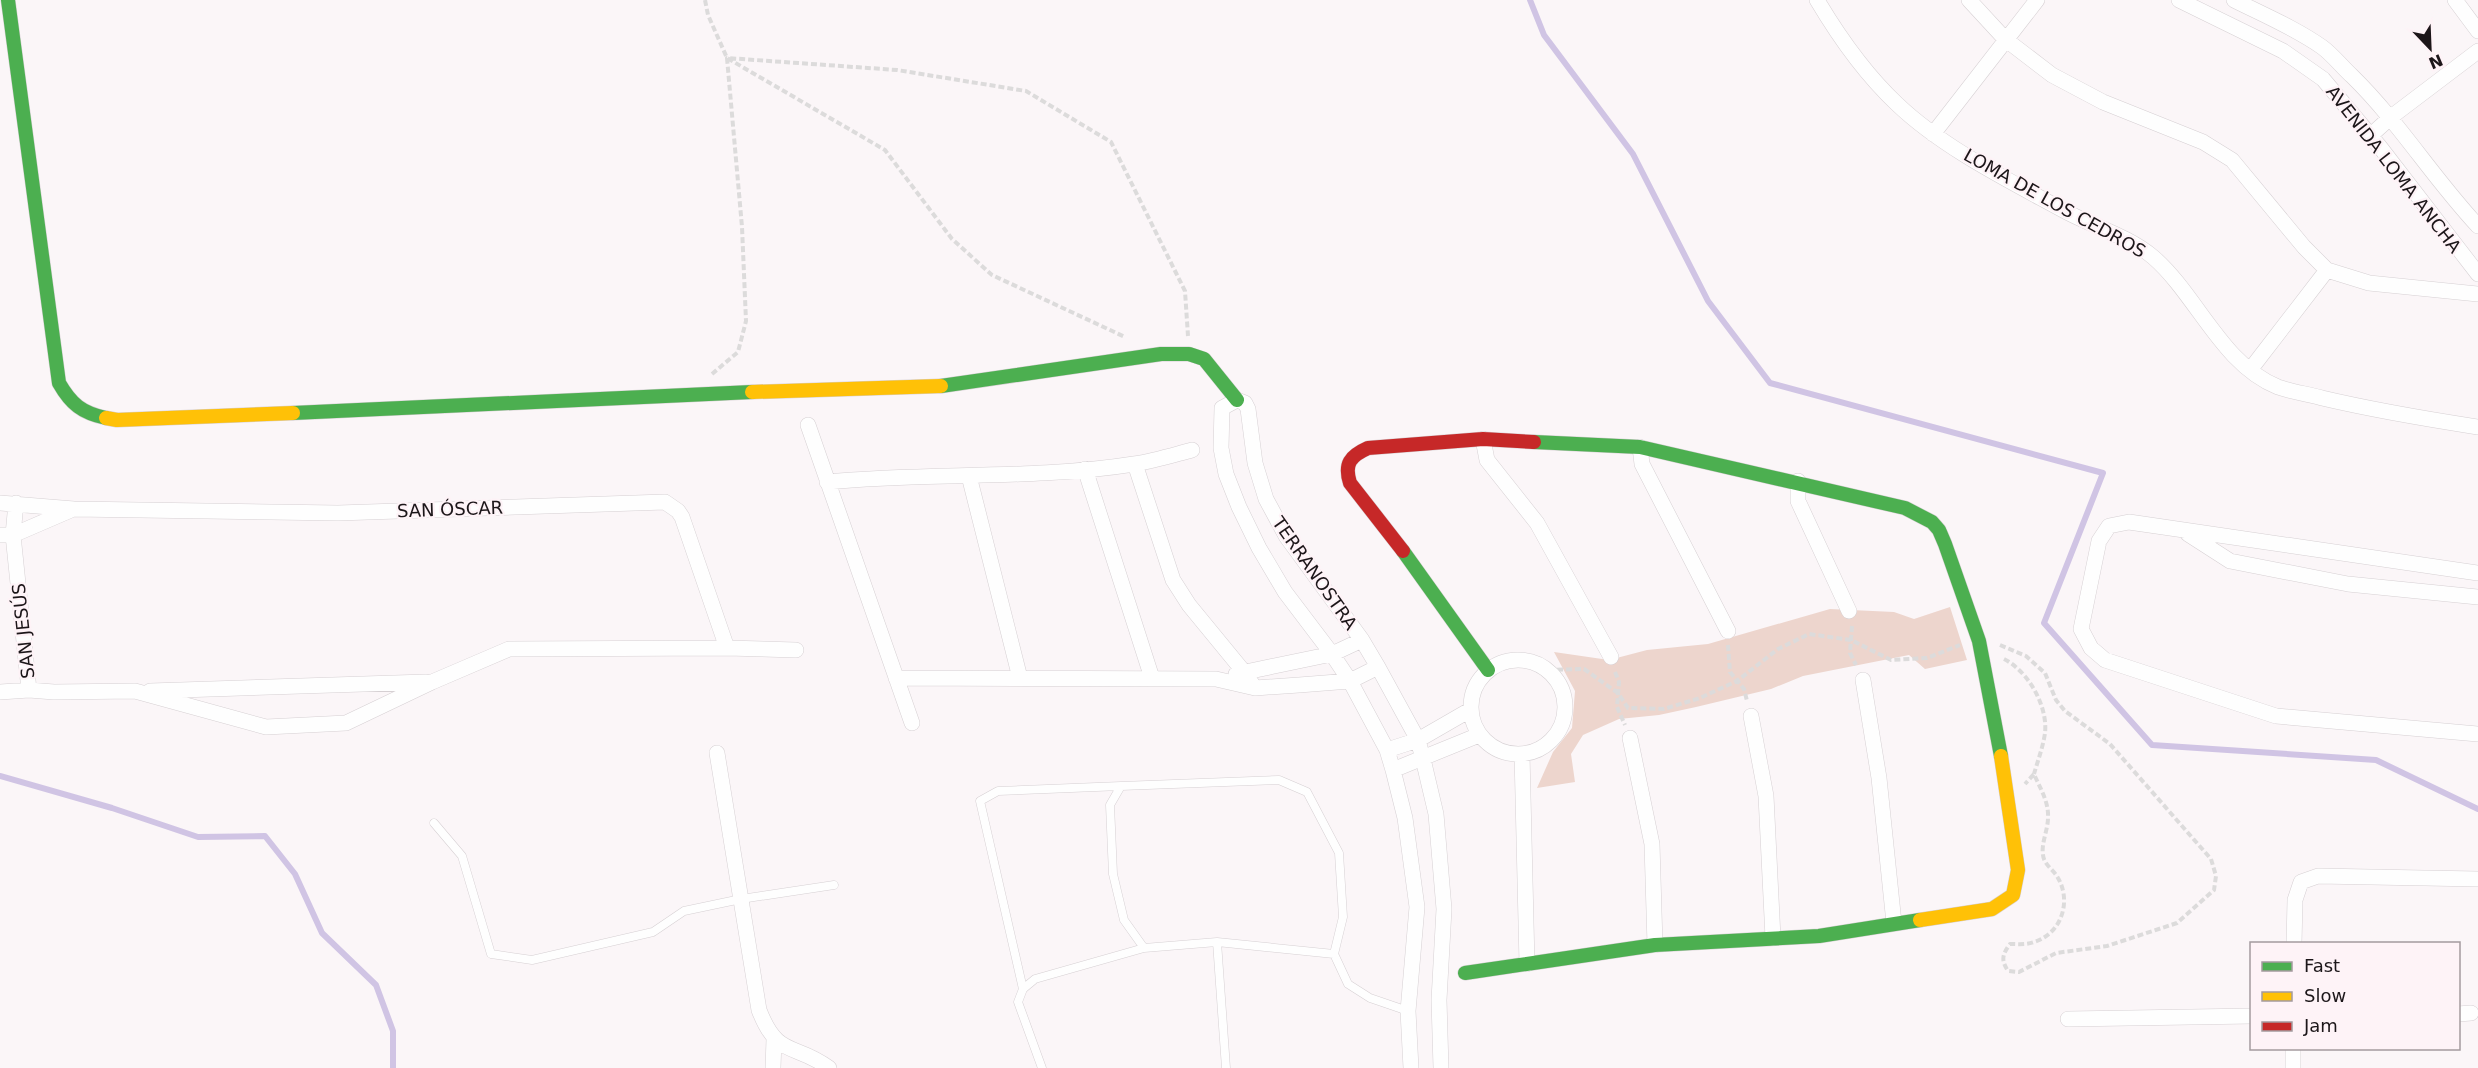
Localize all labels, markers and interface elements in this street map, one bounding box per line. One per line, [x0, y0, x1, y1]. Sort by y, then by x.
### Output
north arrow [2400, 18, 2460, 78]
text: N [2426, 50, 2446, 73]
street label: AVENIDA LOMA ANCHA [2322, 81, 2466, 257]
street label: LOMA DE LOS CEDROS [1960, 144, 2150, 262]
street label: SAN ÓSCAR [397, 497, 503, 521]
street label: TERRANOSTRA [1268, 512, 1362, 634]
street label: SAN JESÚS [8, 582, 38, 680]
legend [2250, 942, 2460, 1050]
text: Fast [2304, 955, 2340, 976]
text: Slow [2304, 985, 2346, 1006]
text: Jam [2303, 1015, 2338, 1036]

